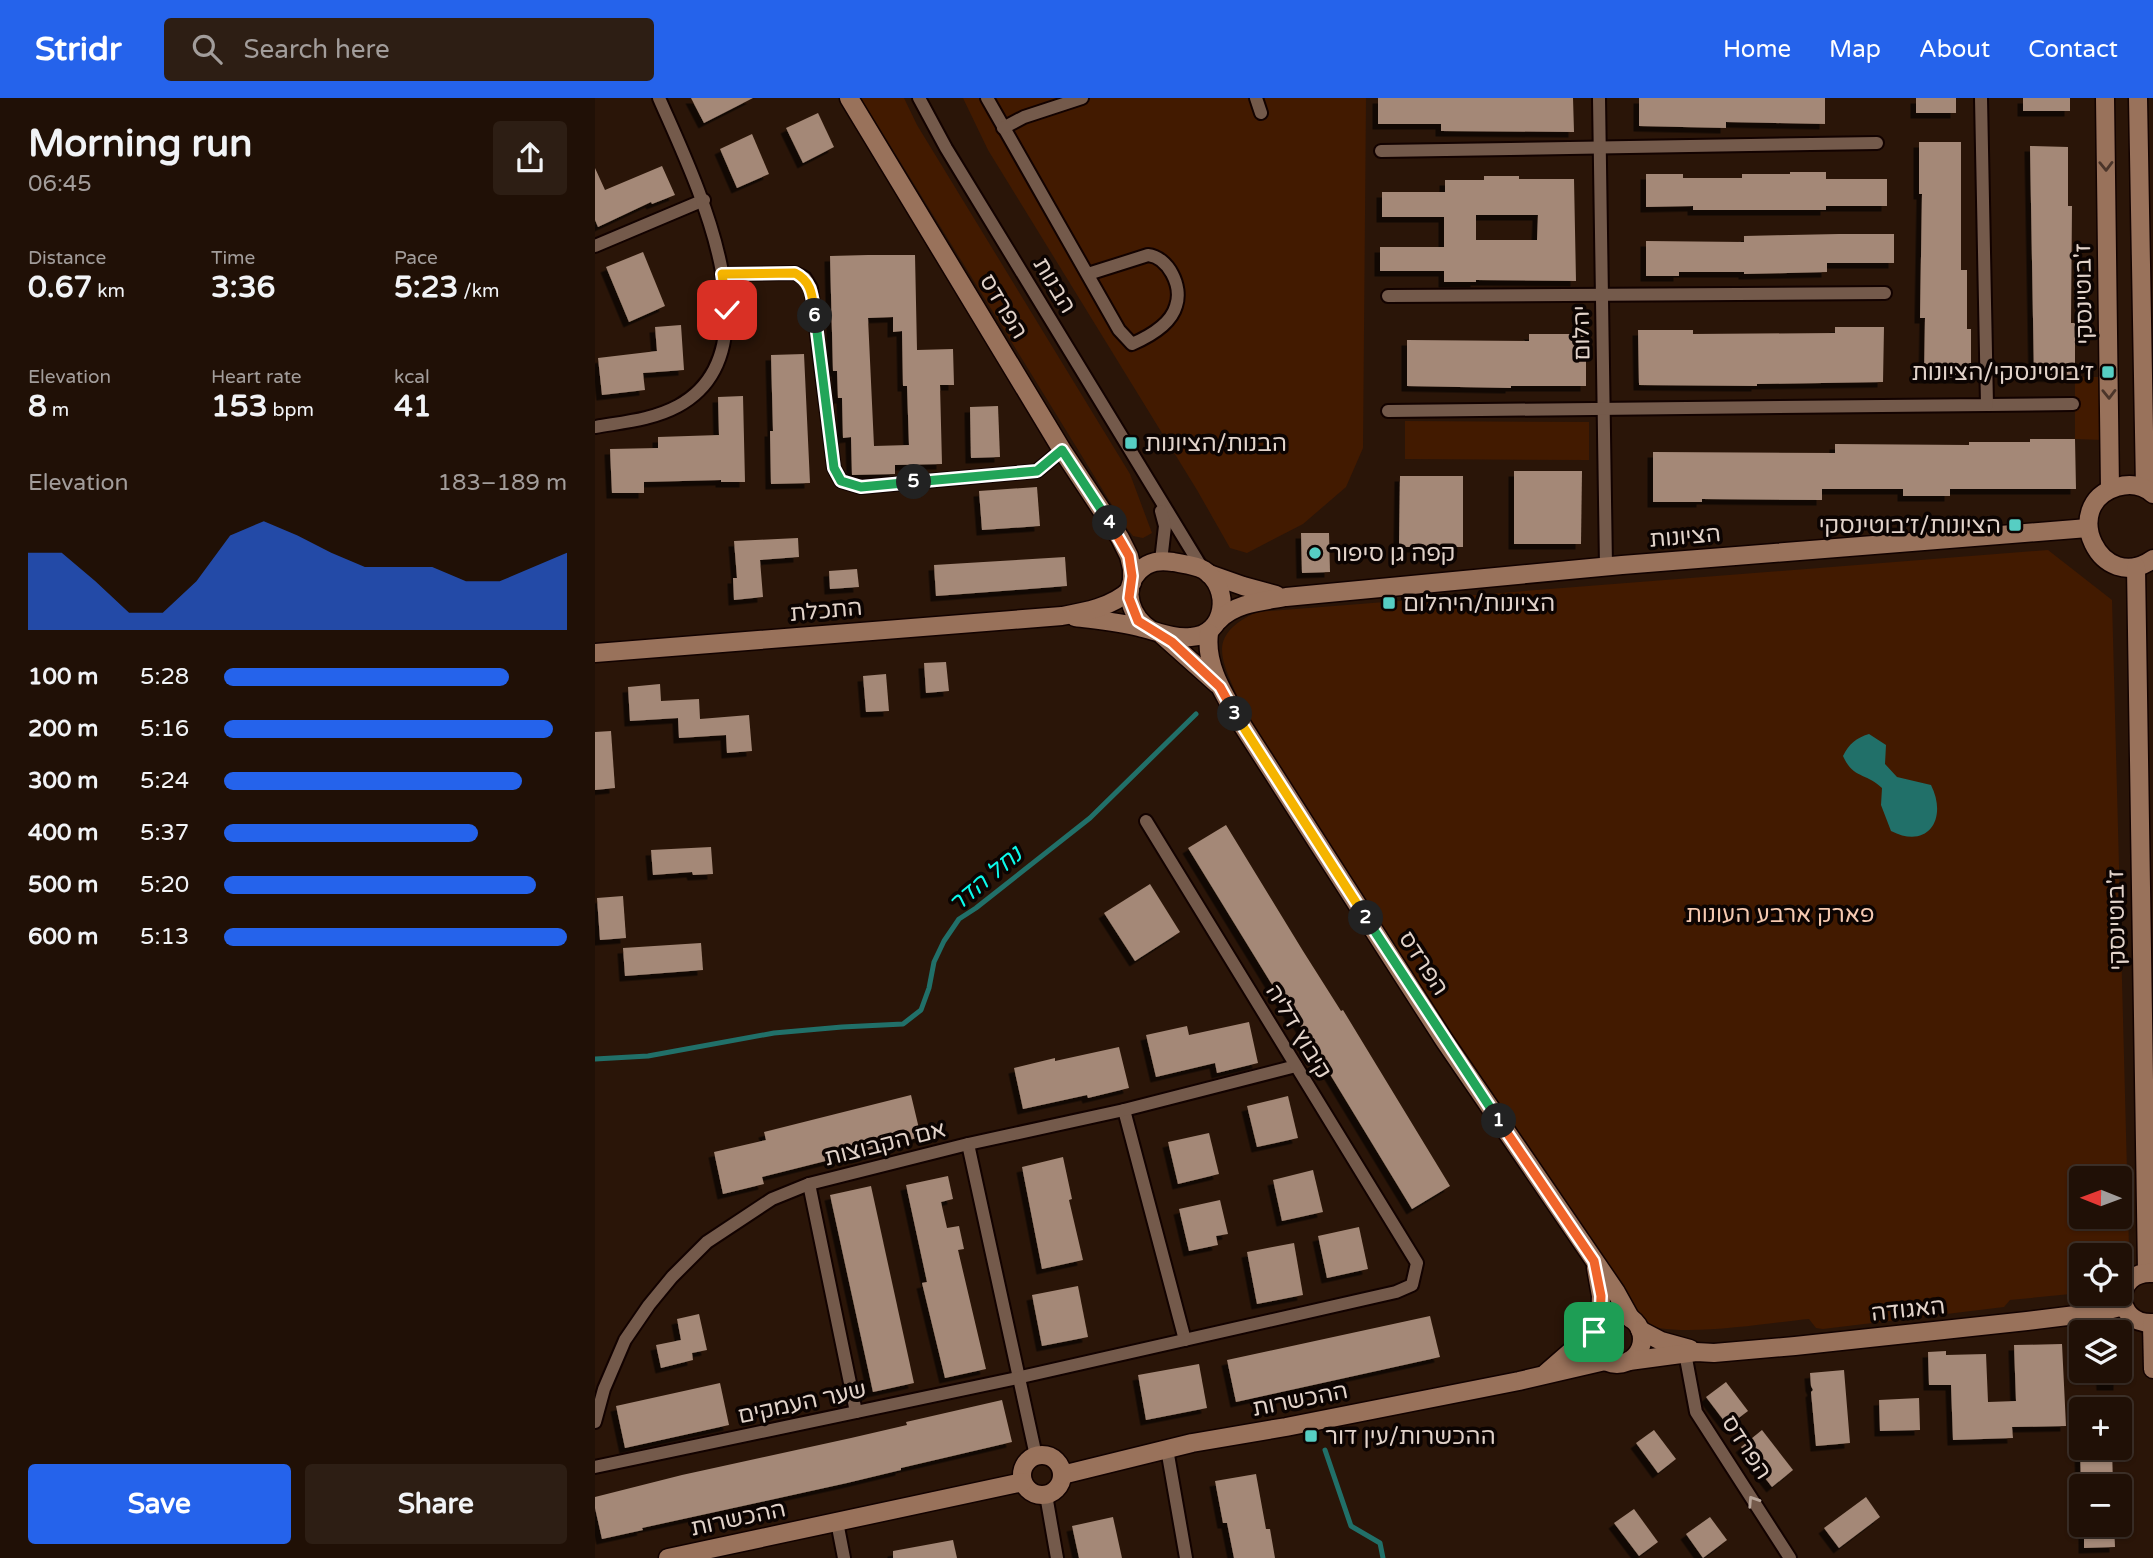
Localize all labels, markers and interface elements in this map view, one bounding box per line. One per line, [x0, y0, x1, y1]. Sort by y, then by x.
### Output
search box [164, 18, 654, 81]
text: Stridr [35, 30, 122, 69]
icon: search [188, 30, 226, 68]
text: Search here [244, 34, 390, 65]
text: Home [1723, 35, 1791, 64]
text: Map [1829, 35, 1881, 64]
text: About [1919, 35, 1990, 64]
text: Contact [2028, 35, 2118, 64]
text: Morning run [28, 121, 252, 167]
button: share [493, 121, 567, 195]
one-way arrow [2098, 161, 2114, 172]
text: 06:45 [28, 170, 92, 198]
street label: ז'בוטינסקי [2069, 243, 2099, 345]
text: Distance [28, 247, 106, 269]
text: Time [211, 247, 255, 269]
text: Pace [394, 247, 438, 269]
street label: הבנות [1027, 252, 1082, 319]
text: 0.67 [28, 269, 92, 306]
text: 3:36 [211, 269, 275, 306]
text: 5:23 [394, 269, 458, 306]
street label: הפרדס [973, 269, 1033, 344]
text: km [92, 280, 125, 302]
text: /km [458, 280, 499, 302]
pin [697, 280, 757, 340]
icon: check [708, 291, 746, 329]
pin: 6 [797, 298, 833, 333]
text: 6 [809, 304, 820, 326]
street label: יהלום [1568, 305, 1596, 361]
place label: ז׳בוטינסקי/הציונות [1912, 359, 2094, 387]
marker: ז׳בוטינסקי/הציונות [2100, 364, 2116, 380]
text: Elevation [28, 366, 111, 388]
text: Heart rate [211, 366, 302, 388]
text: kcal [394, 366, 430, 388]
text: 8 [28, 388, 47, 425]
text: 153 [211, 388, 268, 425]
text: 41 [394, 388, 432, 425]
one-way arrow [2101, 389, 2117, 399]
text: m [47, 399, 69, 421]
text: bpm [268, 399, 314, 421]
place label: הבנות/הציונות [1145, 430, 1287, 458]
marker: הבנות/הציונות [1123, 435, 1139, 451]
pin: 5 [897, 464, 931, 500]
text: Elevation [28, 469, 129, 497]
text: 183–189 m [438, 469, 567, 497]
text: 5 [908, 470, 919, 492]
pin: 4 [1093, 506, 1127, 540]
text: 4 [1104, 511, 1115, 533]
place label: הציונות/ז׳בוטינסקי [1819, 512, 2001, 540]
marker: הציונות/ז׳בוטינסקי [2007, 517, 2023, 533]
street label: הציונות [1648, 520, 1722, 554]
place label: קפה גן סיפור [1329, 540, 1455, 568]
marker: קפה גן סיפור [1307, 545, 1323, 561]
place label: הציונות/היהלום [1403, 590, 1555, 618]
street label: התכלת [789, 594, 864, 628]
marker: הציונות/היהלום [1381, 595, 1397, 611]
text: 100 m [28, 663, 98, 691]
text: 5:28 [140, 663, 189, 691]
pin: 3 [1217, 696, 1253, 732]
text: 3 [1229, 702, 1240, 724]
text: 200 m [28, 715, 98, 743]
text: 5:16 [140, 715, 189, 743]
text: 300 m [28, 767, 98, 795]
text: 5:24 [140, 767, 189, 795]
text: 400 m [28, 819, 98, 847]
text: 5:37 [140, 819, 189, 847]
water label: נחל הדר [942, 839, 1029, 919]
street label: ז'בוטינסקי [2102, 869, 2132, 971]
text: 500 m [28, 871, 98, 899]
text: 5:20 [140, 871, 189, 899]
pin: 2 [1349, 900, 1383, 936]
park label: פארק ארבע העונות [1686, 901, 1874, 929]
text: 2 [1360, 906, 1371, 928]
text: 600 m [28, 923, 98, 951]
text: 5:13 [140, 923, 189, 951]
street label: הפרדס [1392, 926, 1454, 1001]
street label: קיבוץ דליה [1259, 979, 1337, 1084]
pin: 1 [1481, 1104, 1517, 1138]
text: 1 [1493, 1109, 1504, 1131]
street label: אם הקבוצות [822, 1115, 949, 1173]
north arrow [2069, 1166, 2131, 1228]
map controls [2069, 1166, 2132, 1537]
button: locate [2069, 1243, 2132, 1306]
street label: האגודה [1870, 1292, 1947, 1328]
pin [1564, 1302, 1624, 1362]
icon: arrive [1575, 1313, 1613, 1351]
button: layers [2069, 1320, 2132, 1383]
street label: שער העמקים [735, 1376, 869, 1430]
street label: ההכשרות [1250, 1377, 1350, 1423]
button: + [2069, 1397, 2132, 1460]
street label: הפרדס [1715, 1410, 1777, 1485]
place label: ההכשרות/עין דור [1325, 1423, 1496, 1451]
marker: ההכשרות/עין דור [1303, 1428, 1319, 1444]
button: Save [28, 1464, 291, 1544]
button: Share [305, 1464, 567, 1544]
button: − [2069, 1474, 2132, 1537]
street label: ההכשרות [688, 1495, 788, 1543]
one-way arrow [1748, 1495, 1761, 1508]

